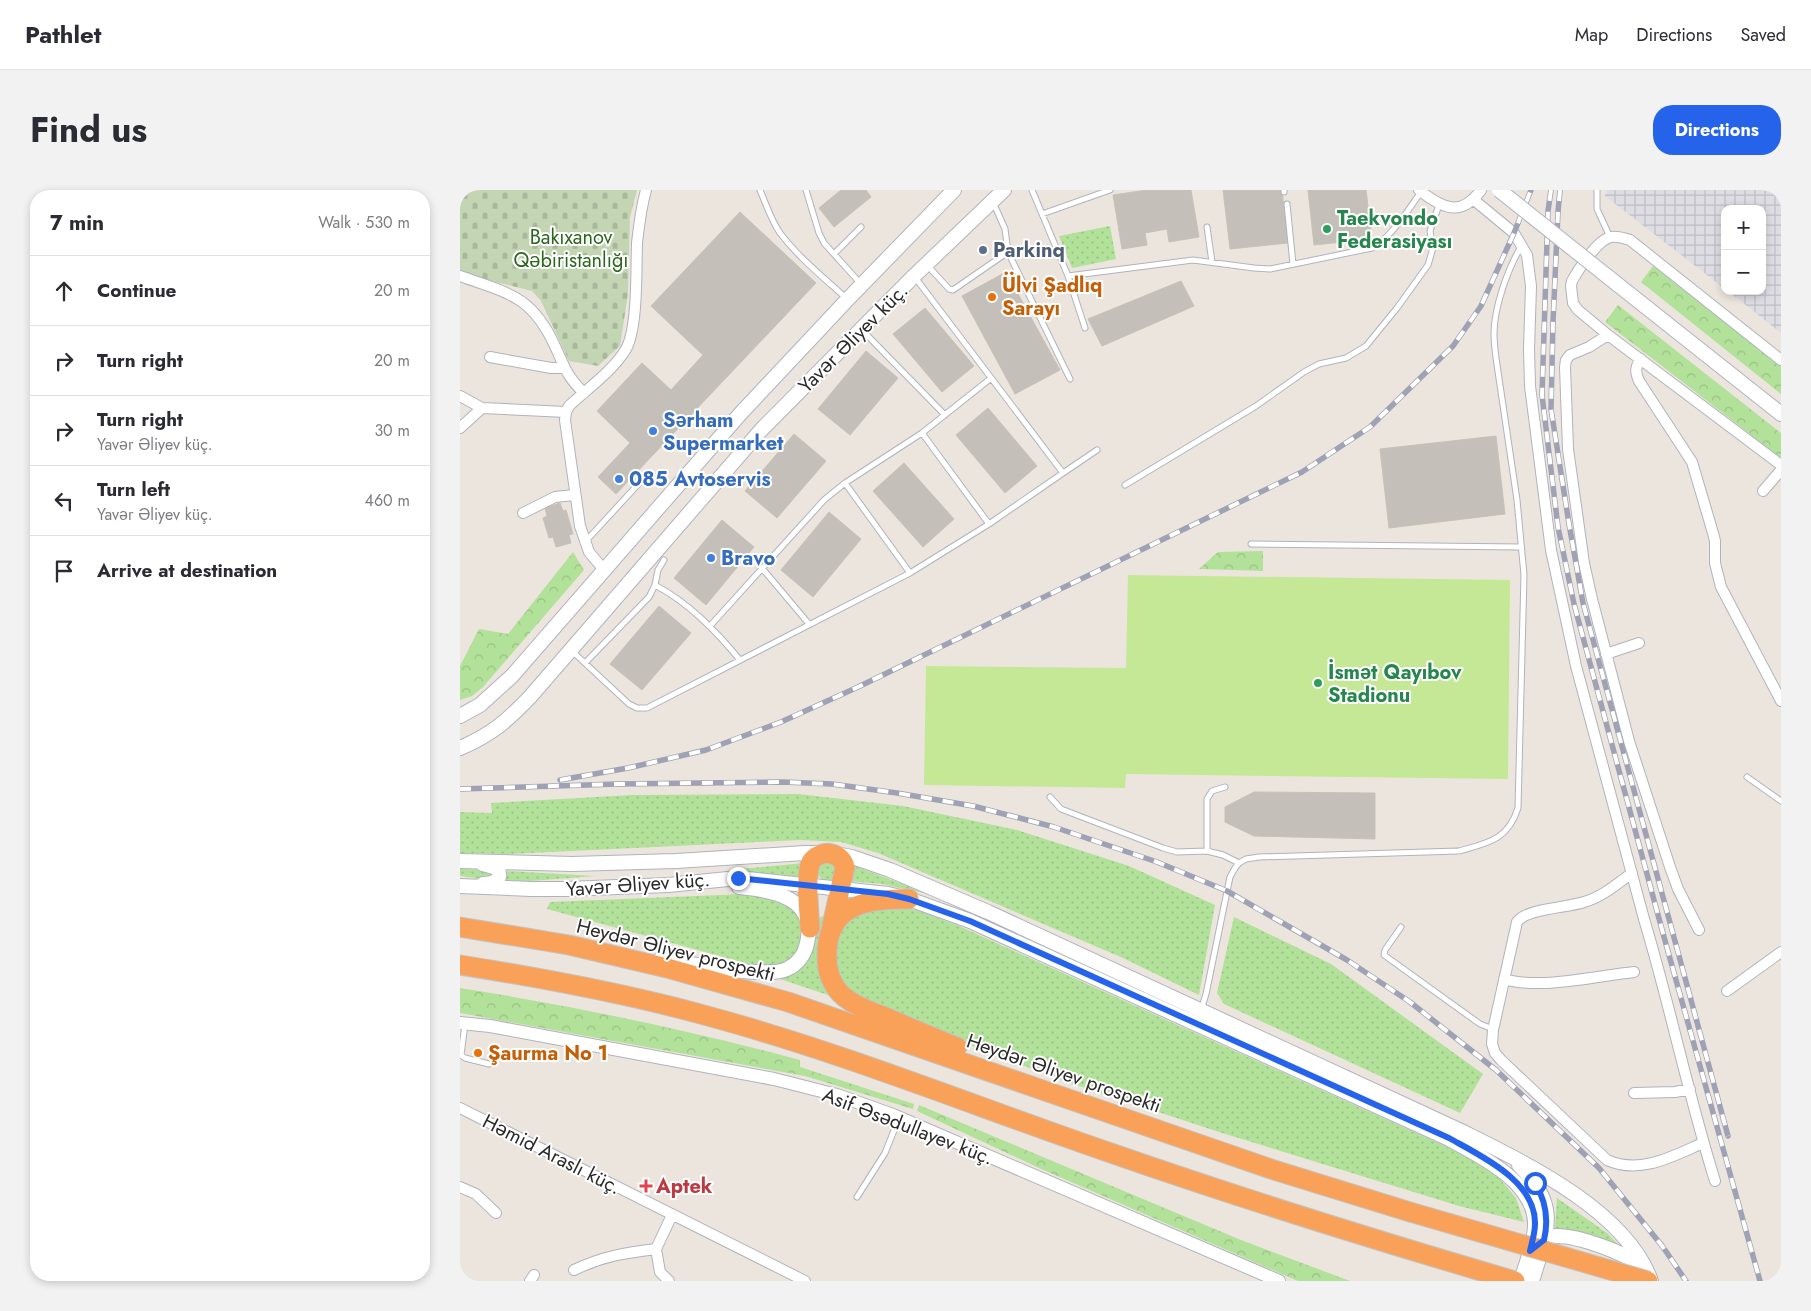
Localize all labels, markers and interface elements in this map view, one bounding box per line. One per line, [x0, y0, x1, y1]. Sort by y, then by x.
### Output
text: Pathlet [25, 17, 101, 52]
text: Map [1575, 22, 1608, 48]
text: Directions [1636, 22, 1712, 48]
text: Saved [1740, 22, 1786, 48]
text: Find us [30, 105, 147, 155]
button: Directions [1653, 105, 1781, 155]
place label: Taekvondo Federasiyası [1337, 204, 1452, 256]
map controls [1721, 205, 1766, 295]
button: + [1721, 205, 1766, 250]
text: 7 min [50, 208, 104, 238]
text: Walk · 530 m [318, 211, 410, 234]
park label: Bakıxanov Qəbiristanlığı [514, 223, 628, 275]
marker: Taekvondo Federasiyası [1321, 223, 1333, 235]
place label: Parkinq [993, 236, 1065, 265]
marker: Parkinq [977, 244, 989, 256]
button: − [1721, 250, 1766, 295]
place label: Ülvi Şadlıq Sarayı [1002, 271, 1102, 323]
icon: ahead [50, 277, 78, 305]
text: Continue [97, 277, 176, 304]
street label: Yavər Əliyev küç. [792, 277, 915, 400]
text: 20 m [374, 279, 410, 302]
marker: Ülvi Şadlıq Sarayı [986, 291, 998, 303]
icon: right [50, 347, 78, 375]
text: Turn right [97, 347, 183, 374]
text: 20 m [374, 349, 410, 372]
text: Turn right [97, 406, 183, 433]
place label: Sərham Supermarket [663, 406, 784, 458]
icon: right [50, 417, 78, 445]
text: 30 m [374, 419, 410, 442]
marker: Sərham Supermarket [647, 425, 659, 437]
text: Yavər Əliyev küç. [97, 433, 213, 456]
place label: 085 Avtoservis [629, 465, 771, 494]
marker: 085 Avtoservis [613, 473, 625, 485]
text: Turn left [97, 476, 170, 503]
icon: left [50, 487, 78, 515]
text: 460 m [365, 489, 410, 512]
text: Yavər Əliyev küç. [97, 503, 213, 526]
place label: Bravo [721, 544, 775, 573]
marker: Bravo [705, 552, 717, 564]
icon: arrive [50, 557, 78, 585]
text: Arrive at destination [97, 557, 277, 584]
place label: İsmət Qayıbov Stadionu [1328, 658, 1462, 710]
marker: İsmət Qayıbov Stadionu [1312, 677, 1324, 689]
street label: Yavər Əliyev küç. [565, 865, 711, 904]
route end [727, 867, 750, 890]
street label: Heydər Əliyev prospekti [573, 912, 778, 989]
street label: Heydər Əliyev prospekti [963, 1027, 1165, 1120]
place label: Şaurma No 1 [488, 1039, 608, 1068]
marker: Şaurma No 1 [472, 1047, 484, 1059]
street label: Asif Əsədullayev küç. [818, 1080, 998, 1172]
street label: Həmid Araslı küç. [477, 1107, 626, 1202]
place label: Aptek [655, 1172, 713, 1201]
route start [1524, 1172, 1547, 1195]
marker: Aptek [640, 1180, 652, 1192]

